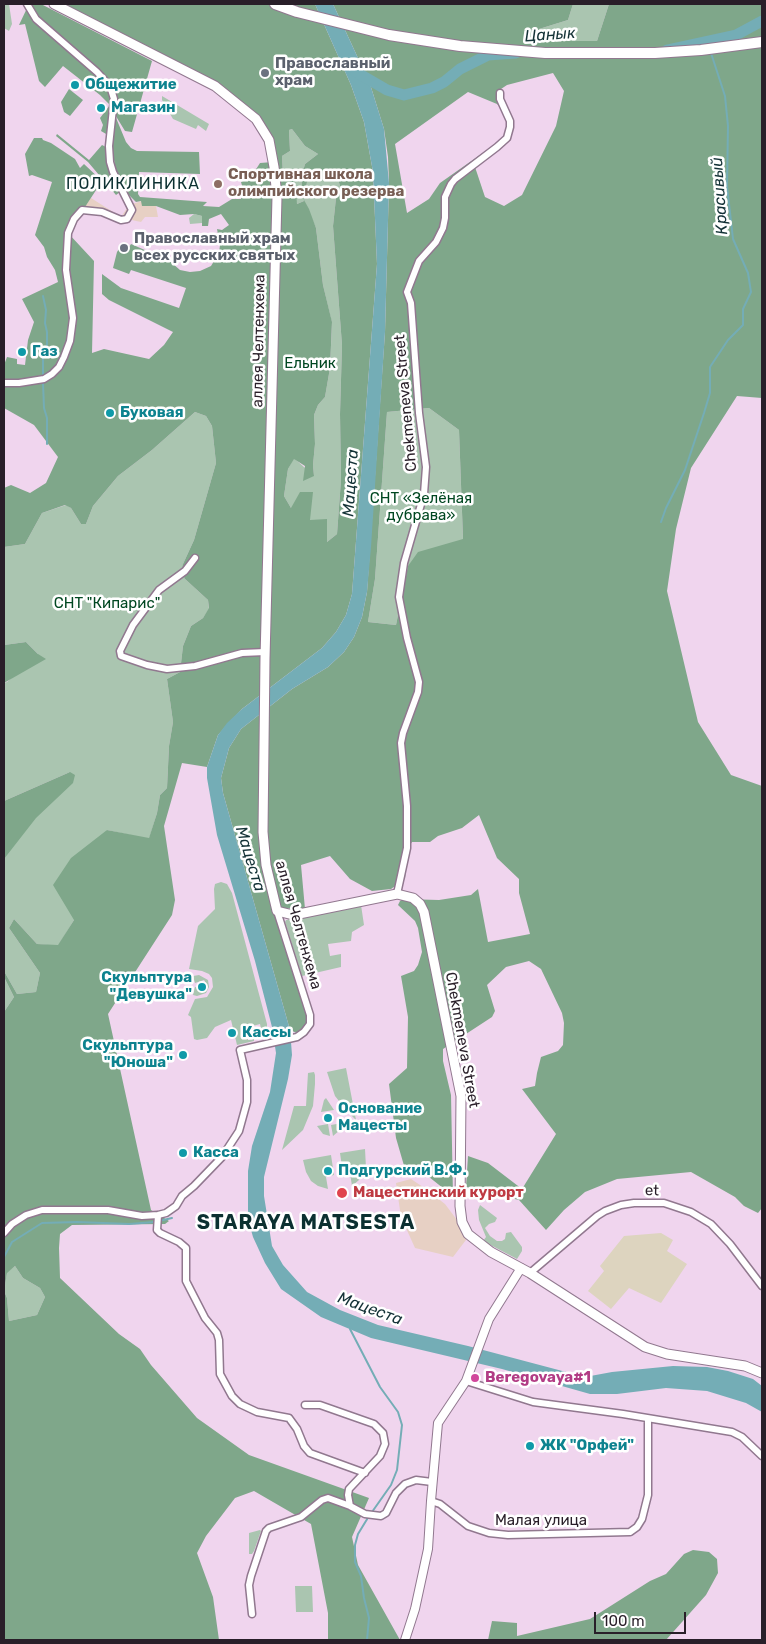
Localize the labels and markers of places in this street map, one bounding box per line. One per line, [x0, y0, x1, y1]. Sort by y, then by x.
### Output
place label: Православный храм [275, 55, 390, 90]
marker: Православный храм [259, 67, 271, 79]
place label: Общежитие [85, 76, 177, 94]
marker: Общежитие [69, 79, 81, 91]
place label: Магазин [111, 99, 176, 117]
marker: Магазин [95, 102, 107, 114]
place label: Спортивная школа олимпийского резерва [228, 166, 404, 201]
marker: Спортивная школа олимпийского резерва [212, 178, 224, 190]
place label: Православный храм всех русских святых [134, 230, 295, 265]
marker: Православный храм всех русских святых [118, 242, 130, 254]
place label: Газ [32, 343, 58, 361]
marker: Газ [16, 346, 28, 358]
place label: Буковая [120, 404, 184, 422]
marker: Буковая [104, 407, 116, 419]
place label: Скульптура "Девушка" [101, 969, 192, 1004]
marker: Скульптура "Девушка" [196, 981, 208, 993]
place label: Кассы [242, 1024, 291, 1042]
marker: Кассы [226, 1027, 238, 1039]
place label: Скульптура "Юноша" [82, 1037, 173, 1072]
marker: Скульптура "Юноша" [177, 1049, 189, 1061]
place label: Основание Мацесты [338, 1100, 422, 1135]
marker: Основание Мацесты [322, 1112, 334, 1124]
place label: Касса [193, 1144, 239, 1162]
marker: Касса [177, 1147, 189, 1159]
place label: Подгурский В.Ф. [338, 1162, 467, 1180]
marker: Подгурский В.Ф. [322, 1165, 334, 1177]
place label: Мацестинский курорт [353, 1184, 524, 1202]
marker: Мацестинский курорт [335, 1186, 349, 1200]
place label: Beregovaya#1 [485, 1369, 591, 1387]
marker: Beregovaya#1 [469, 1372, 481, 1384]
place label: ЖК "Орфей" [540, 1437, 634, 1455]
marker: ЖК "Орфей" [524, 1440, 536, 1452]

